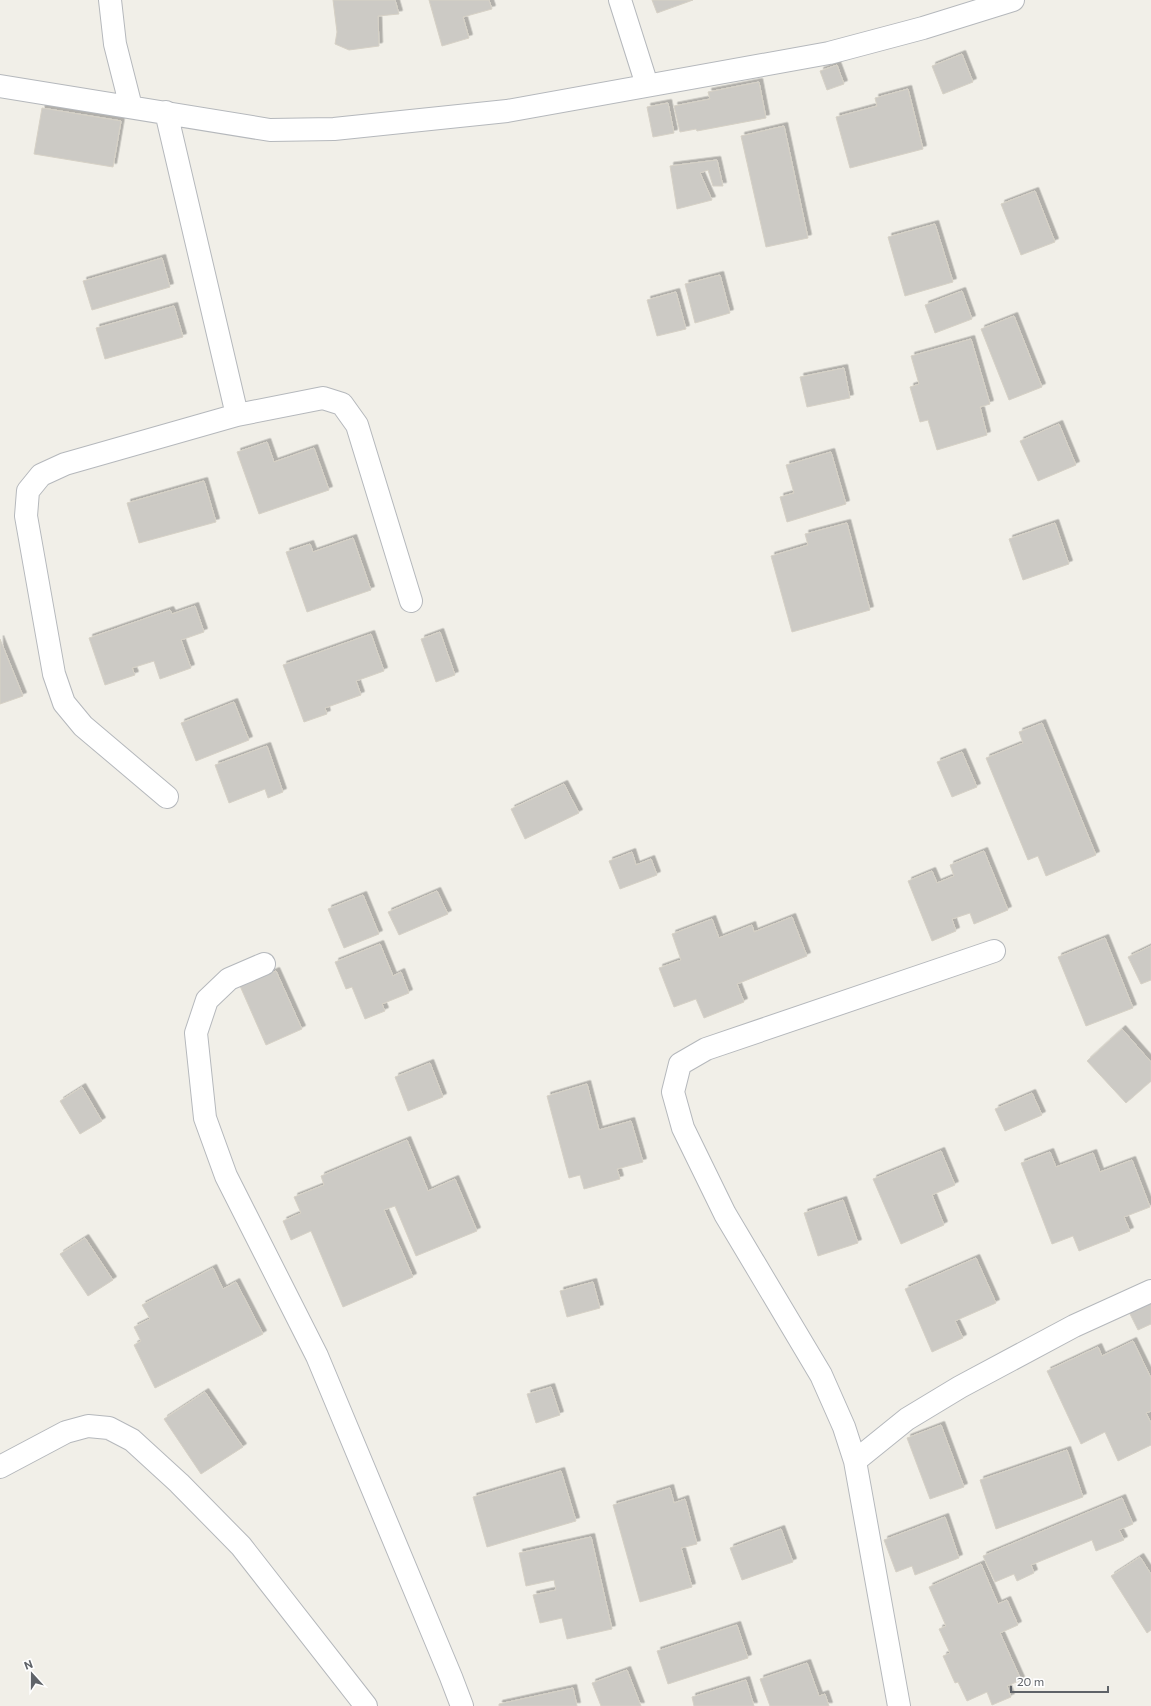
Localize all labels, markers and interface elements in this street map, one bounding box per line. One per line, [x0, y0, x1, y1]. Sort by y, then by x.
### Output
north arrow [12, 1654, 52, 1694]
text: N [22, 1657, 34, 1672]
scale bar [1011, 1668, 1108, 1694]
text: 20 m [1017, 1674, 1044, 1688]

